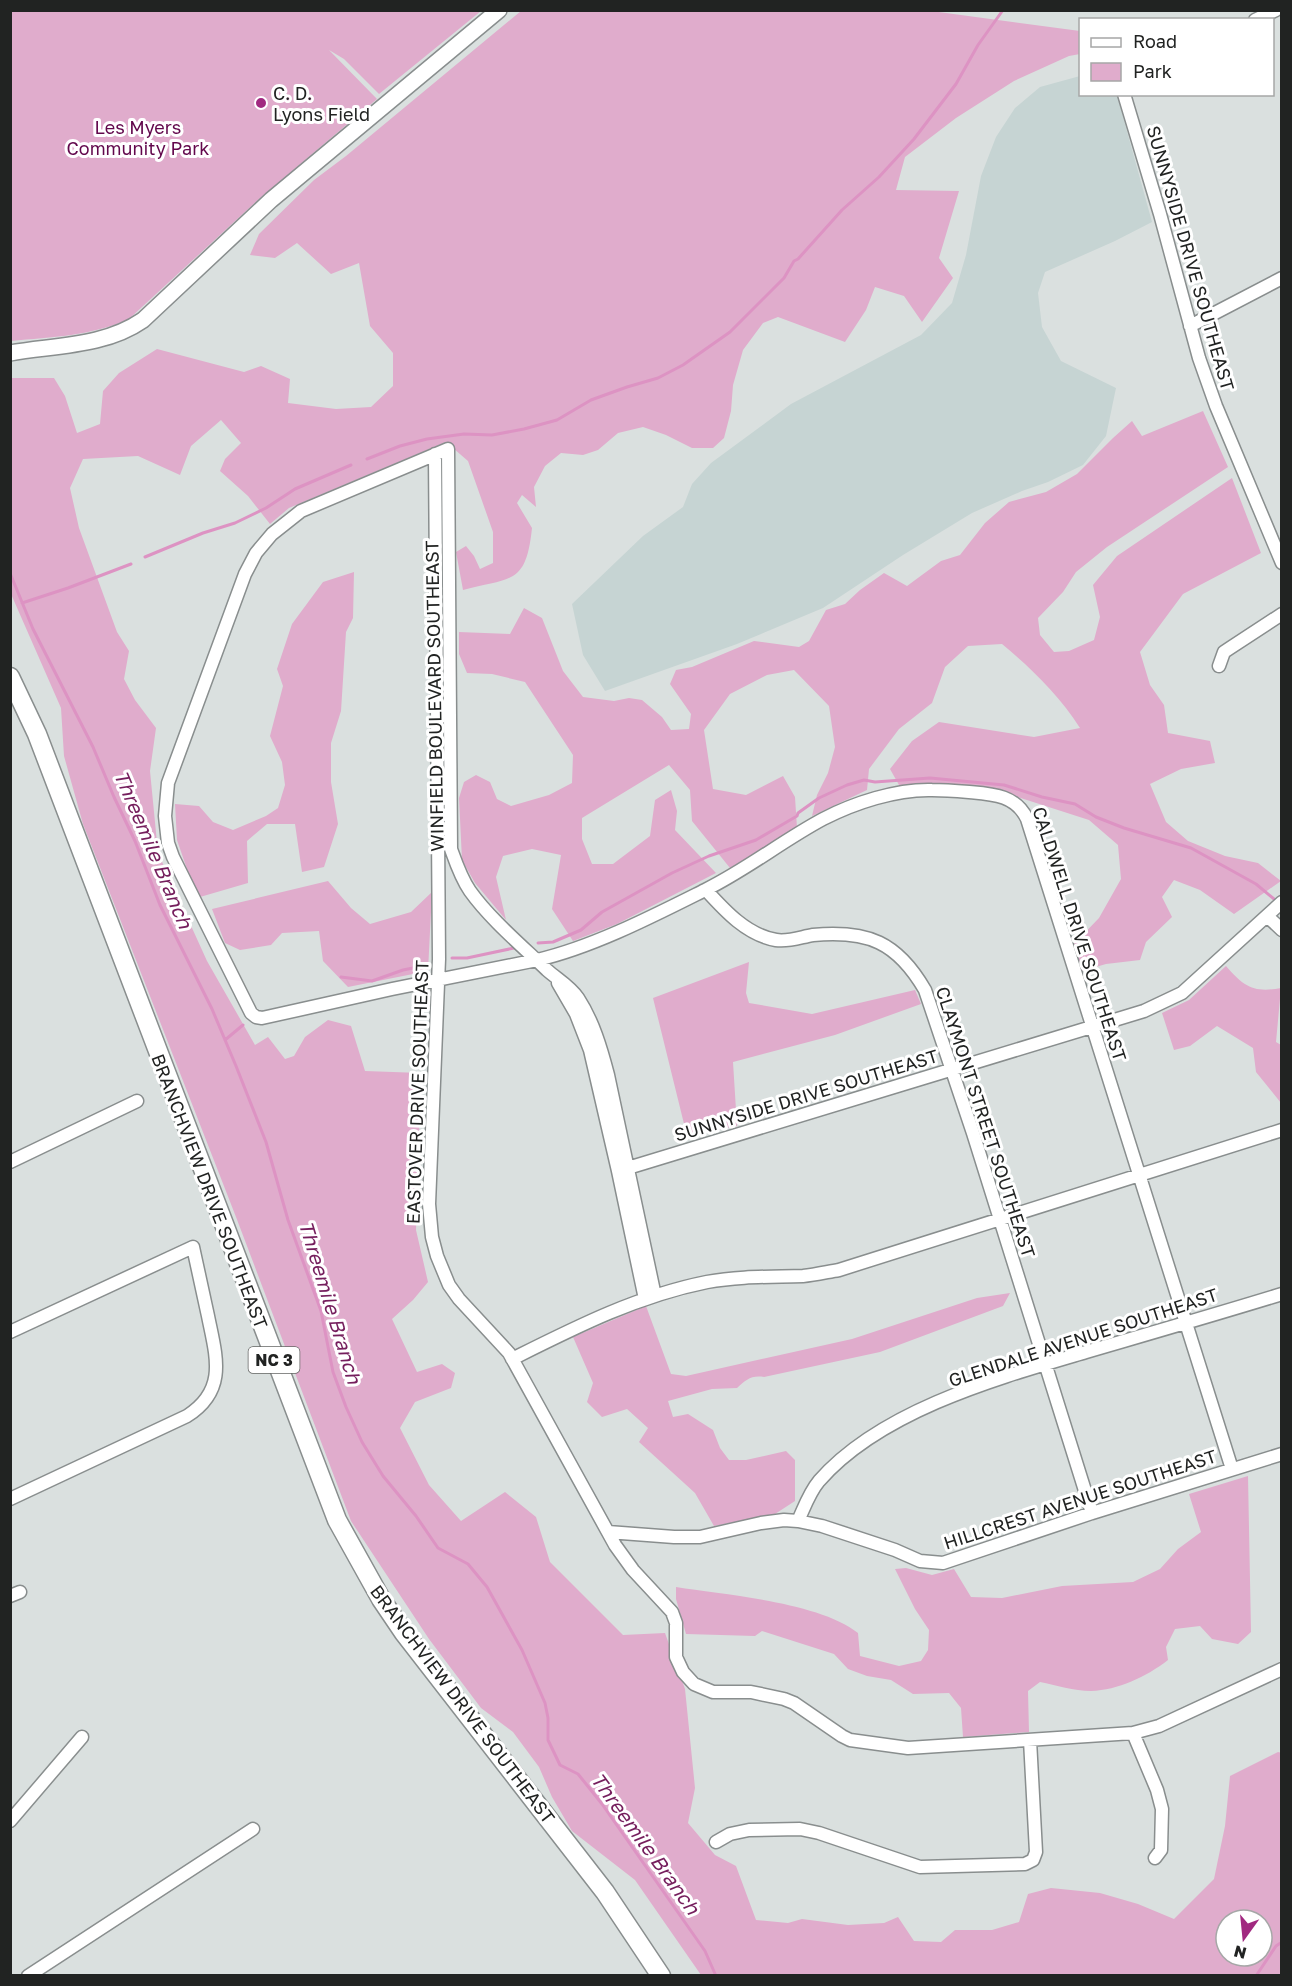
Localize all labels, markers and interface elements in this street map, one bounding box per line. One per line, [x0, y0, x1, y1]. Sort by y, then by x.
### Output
legend [1079, 18, 1274, 96]
text: Road [1133, 30, 1177, 52]
text: Park [1133, 60, 1172, 82]
place label: C. D. Lyons Field [273, 82, 370, 125]
marker: C. D. Lyons Field [254, 96, 268, 110]
park label: Les Myers Community Park [67, 116, 209, 159]
street label: SUNNYSIDE DRIVE SOUTHEAST [1143, 123, 1239, 393]
street label: WINFIELD BOULEVARD SOUTHEAST [420, 540, 448, 852]
water label: Threemile Branch [110, 766, 198, 932]
street label: CALDWELL DRIVE SOUTHEAST [1028, 804, 1132, 1064]
street label: EASTOVER DRIVE SOUTHEAST [401, 960, 433, 1224]
street label: CLAYMONT STREET SOUTHEAST [932, 984, 1040, 1260]
street label: SUNNYSIDE DRIVE SOUTHEAST [671, 1044, 941, 1146]
street label: BRANCHVIEW DRIVE SOUTHEAST [147, 1050, 273, 1332]
water label: Threemile Branch [295, 1218, 367, 1387]
street label: GLENDALE AVENUE SOUTHEAST [946, 1283, 1220, 1391]
road number: NC 3 [248, 1347, 300, 1373]
street label: HILLCREST AVENUE SOUTHEAST [941, 1444, 1219, 1554]
street label: BRANCHVIEW DRIVE SOUTHEAST [366, 1581, 560, 1827]
water label: Threemile Branch [587, 1768, 706, 1919]
north arrow [1214, 1908, 1274, 1968]
text: N [1232, 1941, 1249, 1964]

